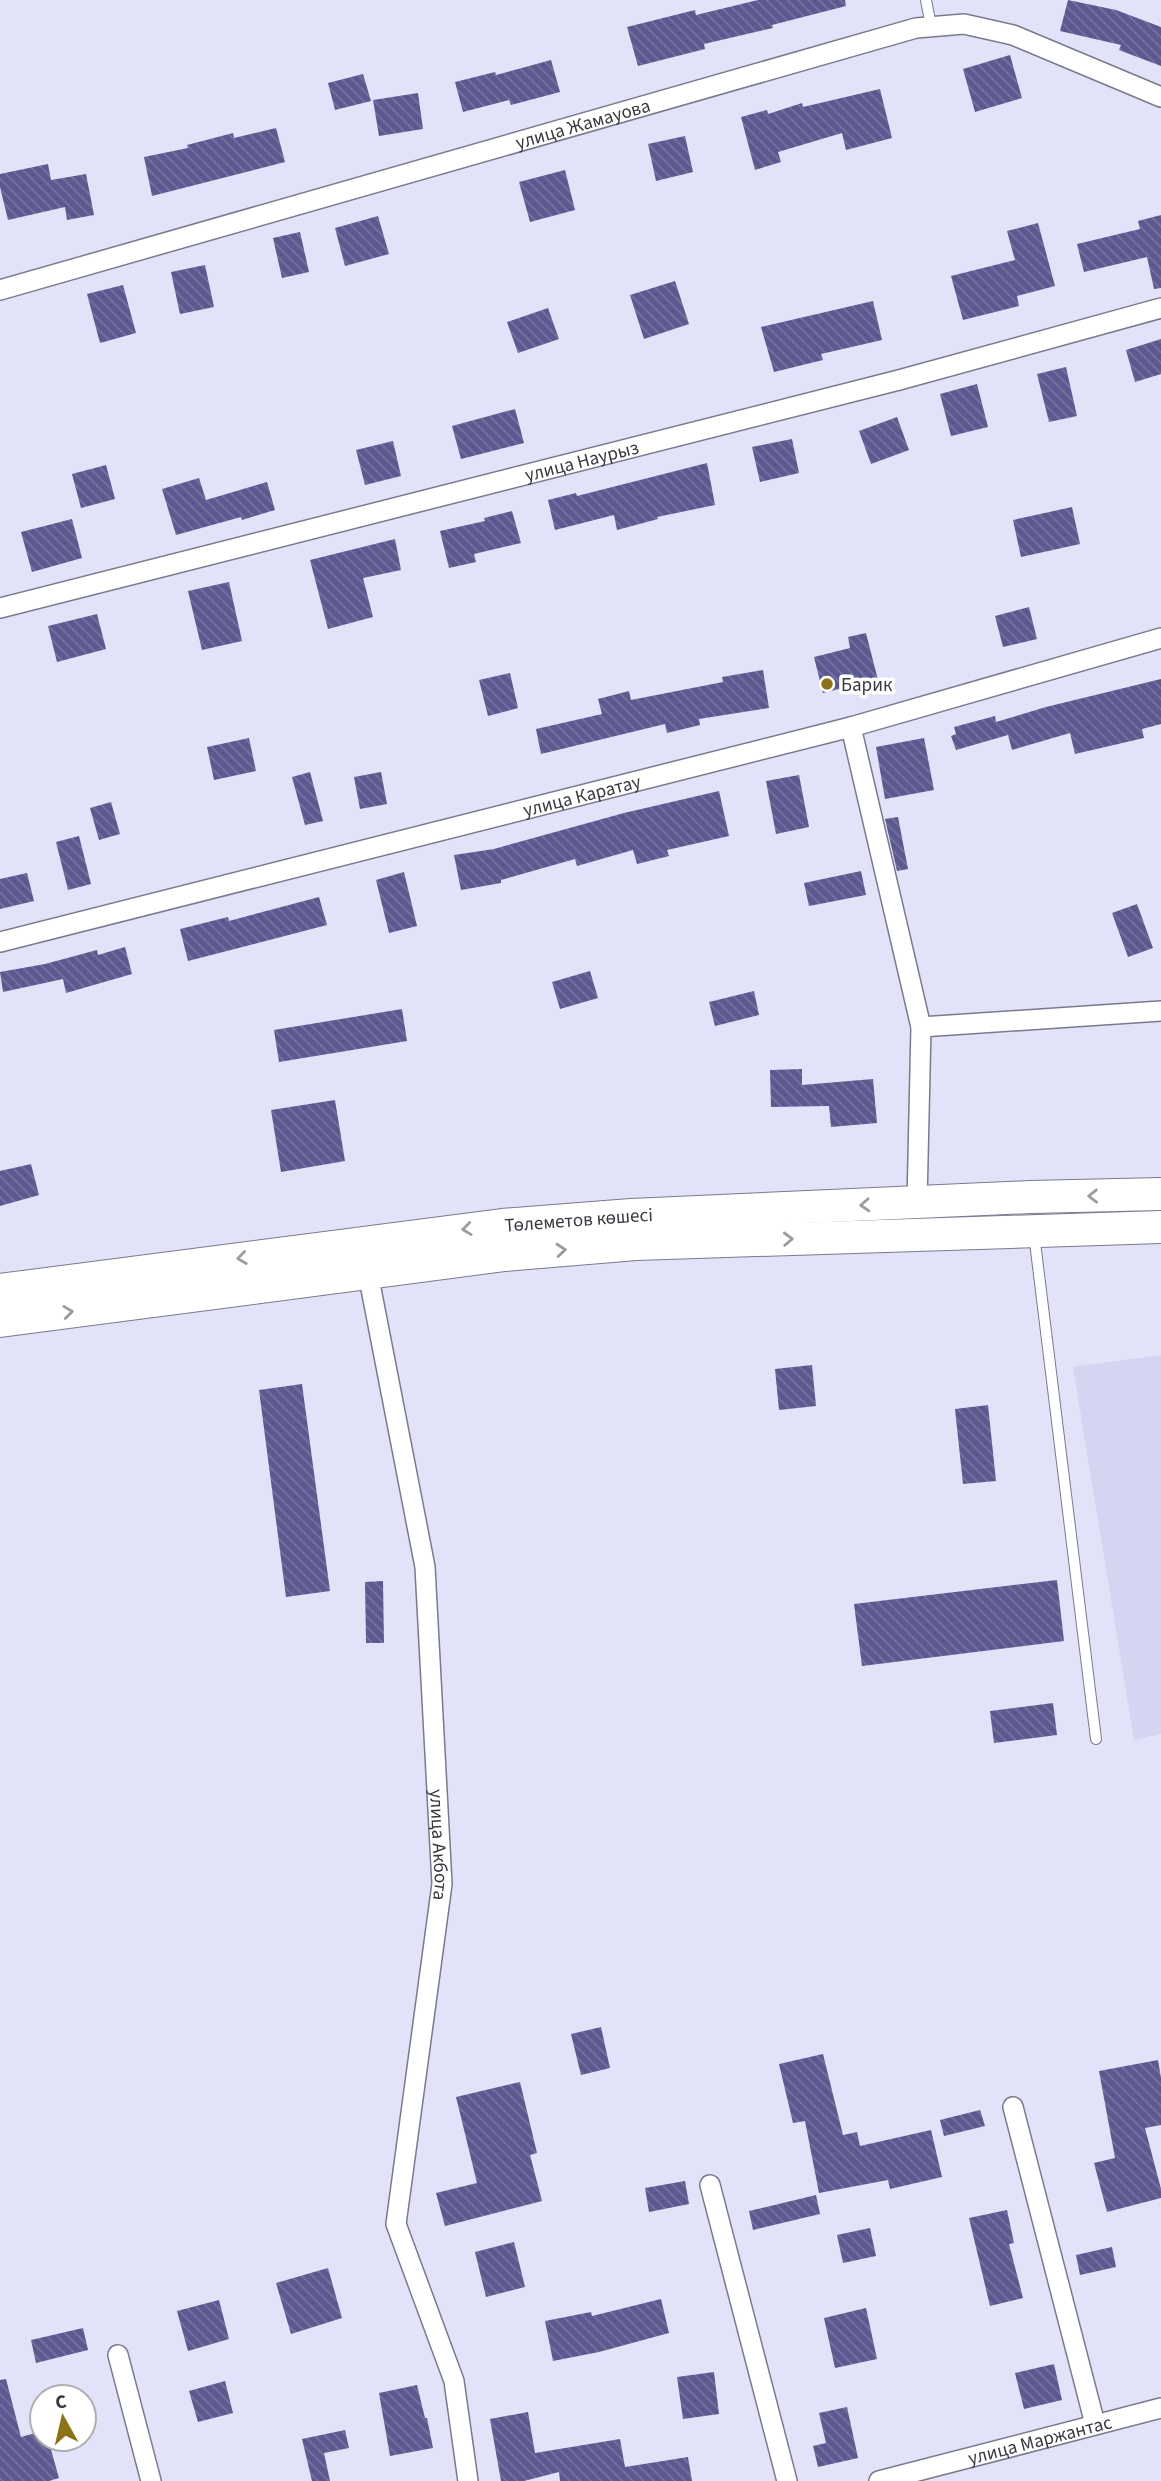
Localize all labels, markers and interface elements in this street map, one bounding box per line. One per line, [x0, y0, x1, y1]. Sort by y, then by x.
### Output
street label: улица Жамауова [513, 93, 654, 157]
street label: улица Наурыз [522, 435, 642, 489]
place label: Барик [841, 672, 893, 699]
marker: Барик [819, 676, 835, 692]
street label: улица Каратау [520, 769, 644, 824]
one-way arrow [1087, 1188, 1098, 1203]
one-way arrow [860, 1197, 871, 1212]
street label: Төлеметов көшесі [504, 1202, 653, 1240]
one-way arrow [461, 1221, 472, 1236]
one-way arrow [783, 1231, 794, 1246]
one-way arrow [555, 1243, 566, 1258]
one-way arrow [236, 1250, 248, 1265]
one-way arrow [62, 1305, 73, 1320]
street label: улица Акбота [422, 1789, 454, 1902]
north arrow [28, 2383, 98, 2453]
text: С [53, 2389, 68, 2417]
street label: улица Маржантас [965, 2409, 1115, 2472]

